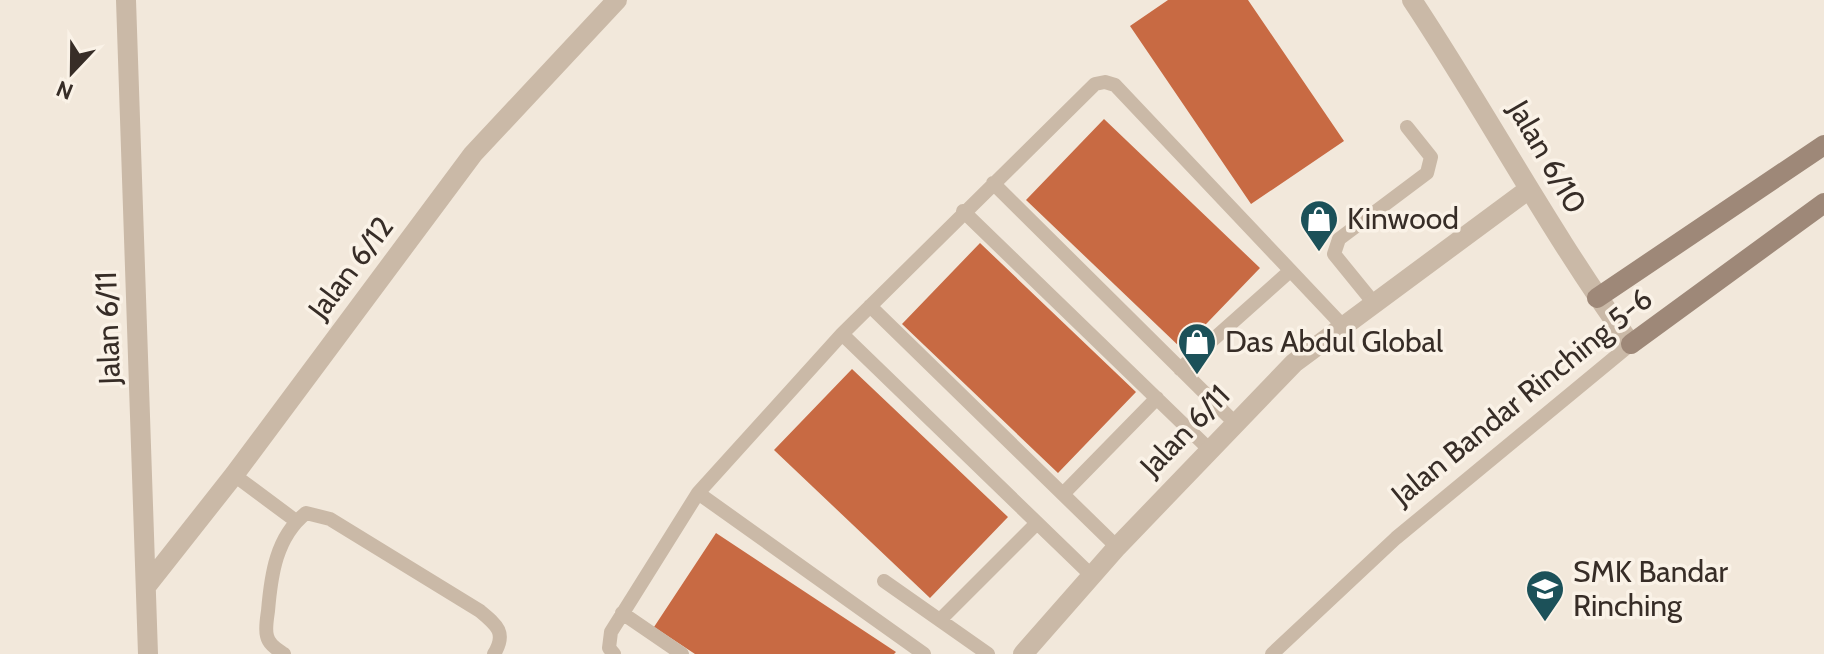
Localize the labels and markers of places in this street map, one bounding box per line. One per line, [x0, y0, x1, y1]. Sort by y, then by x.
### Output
shop icon: Kinwood [1298, 198, 1340, 253]
place label: Kinwood [1347, 200, 1459, 237]
shop icon: Das Abdul Global [1176, 321, 1218, 376]
place label: Das Abdul Global [1225, 323, 1443, 360]
place label: SMK Bandar Rinching [1573, 553, 1729, 624]
school or university icon: SMK Bandar Rinching [1524, 568, 1566, 623]

